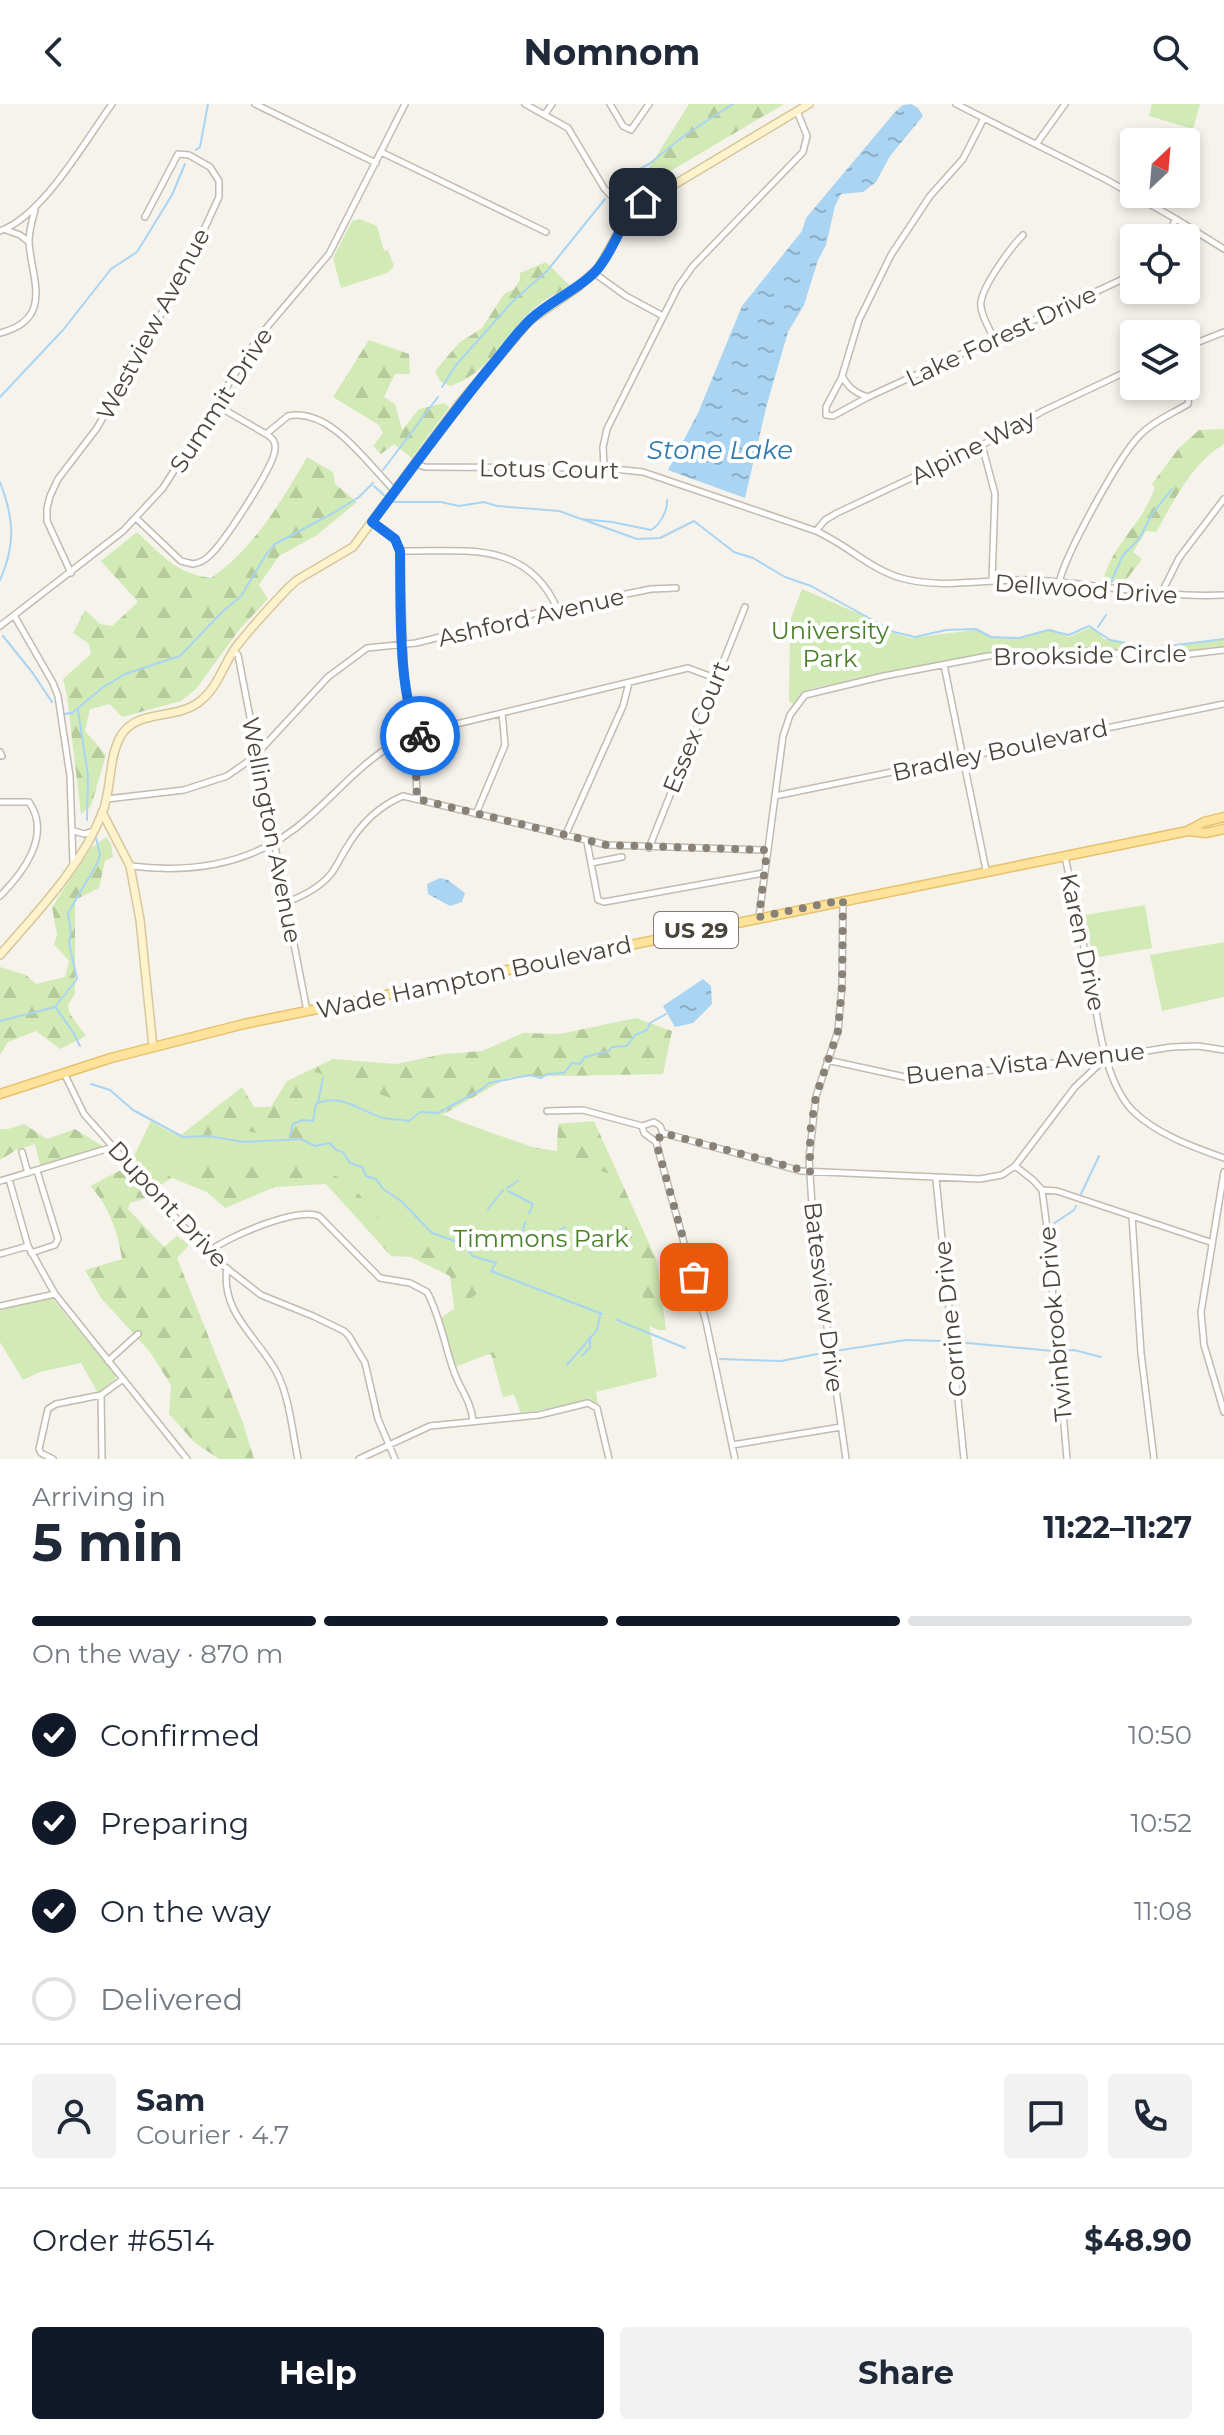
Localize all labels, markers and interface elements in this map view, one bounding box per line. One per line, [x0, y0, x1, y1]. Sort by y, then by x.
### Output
icon: back [32, 30, 76, 74]
text: Nomnom [524, 30, 700, 74]
icon: search [1148, 30, 1192, 74]
north arrow [1120, 128, 1200, 208]
map controls [1120, 128, 1200, 400]
pin [609, 168, 677, 236]
icon: home [621, 180, 665, 224]
street label: Westview Avenue [90, 223, 216, 425]
button: locate [1120, 224, 1200, 304]
street label: Lake Forest Drive [901, 279, 1101, 393]
button: layers [1120, 320, 1200, 400]
street label: Summit Drive [163, 322, 279, 478]
street label: Alpine Way [906, 403, 1040, 491]
water label: Stone Lake [647, 434, 793, 466]
street label: Lotus Court [479, 453, 620, 485]
street label: Dellwood Drive [993, 568, 1179, 610]
street label: Ashford Avenue [435, 581, 627, 653]
park label: University Park [771, 616, 889, 673]
street label: Brookside Circle [993, 639, 1187, 671]
street label: Essex Court [656, 656, 736, 797]
courier [380, 696, 460, 776]
street label: Bradley Boulevard [890, 713, 1110, 787]
icon: bike [398, 714, 442, 758]
street label: Wellington Avenue [236, 715, 308, 945]
street label: Karen Drive [1054, 870, 1112, 1014]
road number: US 29 [654, 912, 738, 948]
street label: Wade Hampton Boulevard [314, 929, 634, 1025]
street label: Buena Vista Avenue [904, 1036, 1146, 1090]
street label: Dupont Drive [102, 1135, 234, 1273]
street label: Batesview Drive [798, 1200, 850, 1394]
park label: Timmons Park [453, 1224, 629, 1253]
street label: Twinbrook Drive [1032, 1225, 1078, 1423]
street label: Corrine Drive [927, 1240, 973, 1398]
pin [660, 1243, 728, 1311]
icon: bag [672, 1255, 716, 1299]
text: Arriving in [32, 1481, 166, 1513]
text: 11:22–11:27 [1043, 1509, 1192, 1546]
text: 5 min [32, 1511, 184, 1574]
text: On the way · 870 m [32, 1638, 283, 1670]
icon: check [32, 1713, 76, 1757]
text: Confirmed [100, 1717, 260, 1754]
text: 10:50 [1128, 1719, 1192, 1751]
icon: check [32, 1801, 76, 1845]
text: Preparing [100, 1805, 249, 1842]
text: 10:52 [1131, 1807, 1192, 1839]
icon: check [32, 1889, 76, 1933]
text: On the way [100, 1893, 271, 1930]
text: 11:08 [1134, 1895, 1192, 1927]
text: Delivered [100, 1981, 243, 2018]
button: person [32, 2074, 116, 2158]
button: chat [1004, 2074, 1088, 2158]
button: phone [1108, 2074, 1192, 2158]
text: Sam [136, 2082, 205, 2119]
text: Courier · 4.7 [136, 2119, 289, 2151]
text: Order #6514 [32, 2222, 214, 2259]
text: $48.90 [1084, 2222, 1192, 2259]
button: Help [32, 2327, 604, 2419]
button: Share [620, 2327, 1192, 2419]

